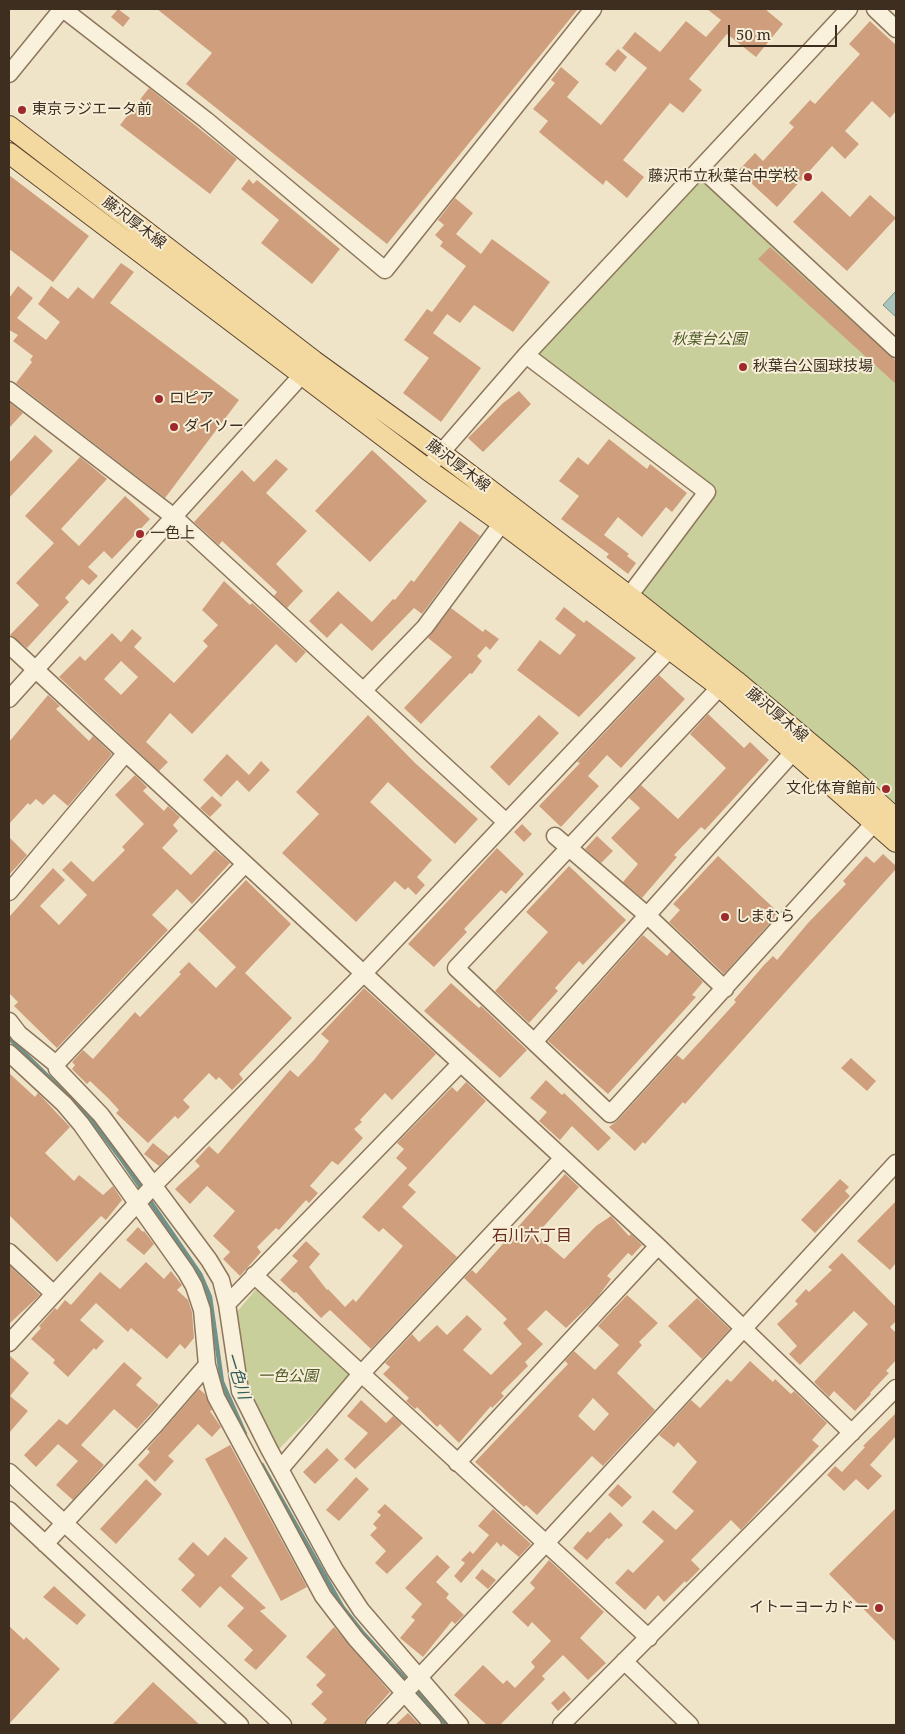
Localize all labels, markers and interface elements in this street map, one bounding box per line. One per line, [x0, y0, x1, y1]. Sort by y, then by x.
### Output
scale bar [730, 15, 839, 47]
text: 50 m [736, 24, 771, 44]
place label: 東京ラジエータ前 [32, 101, 152, 119]
marker: 東京ラジエータ前 [16, 104, 28, 116]
place label: 藤沢市立秋葉台中学校 [648, 168, 798, 186]
marker: 藤沢市立秋葉台中学校 [802, 171, 814, 183]
street label: 藤沢厚木線 [99, 193, 169, 253]
park label: 秋葉台公園 [672, 331, 746, 349]
place label: 秋葉台公園球技場 [753, 358, 873, 376]
marker: 秋葉台公園球技場 [737, 361, 749, 373]
place label: ロピア [169, 390, 214, 408]
marker: ロピア [153, 393, 165, 405]
place label: ダイソー [184, 418, 244, 436]
marker: ダイソー [168, 421, 180, 433]
street label: 藤沢厚木線 [423, 436, 493, 496]
place label: 一色上 [150, 525, 195, 543]
marker: 一色上 [134, 528, 146, 540]
street label: 藤沢厚木線 [742, 684, 812, 746]
place label: 文化体育館前 [786, 780, 876, 798]
marker: 文化体育館前 [880, 783, 892, 795]
place label: しまむら [735, 908, 795, 926]
marker: しまむら [719, 911, 731, 923]
district label: 石川六丁目 [492, 1226, 572, 1246]
water label: 一色川 [221, 1350, 253, 1402]
park label: 一色公園 [258, 1368, 318, 1386]
place label: イトーヨーカドー [749, 1599, 869, 1617]
marker: イトーヨーカドー [873, 1602, 885, 1614]

